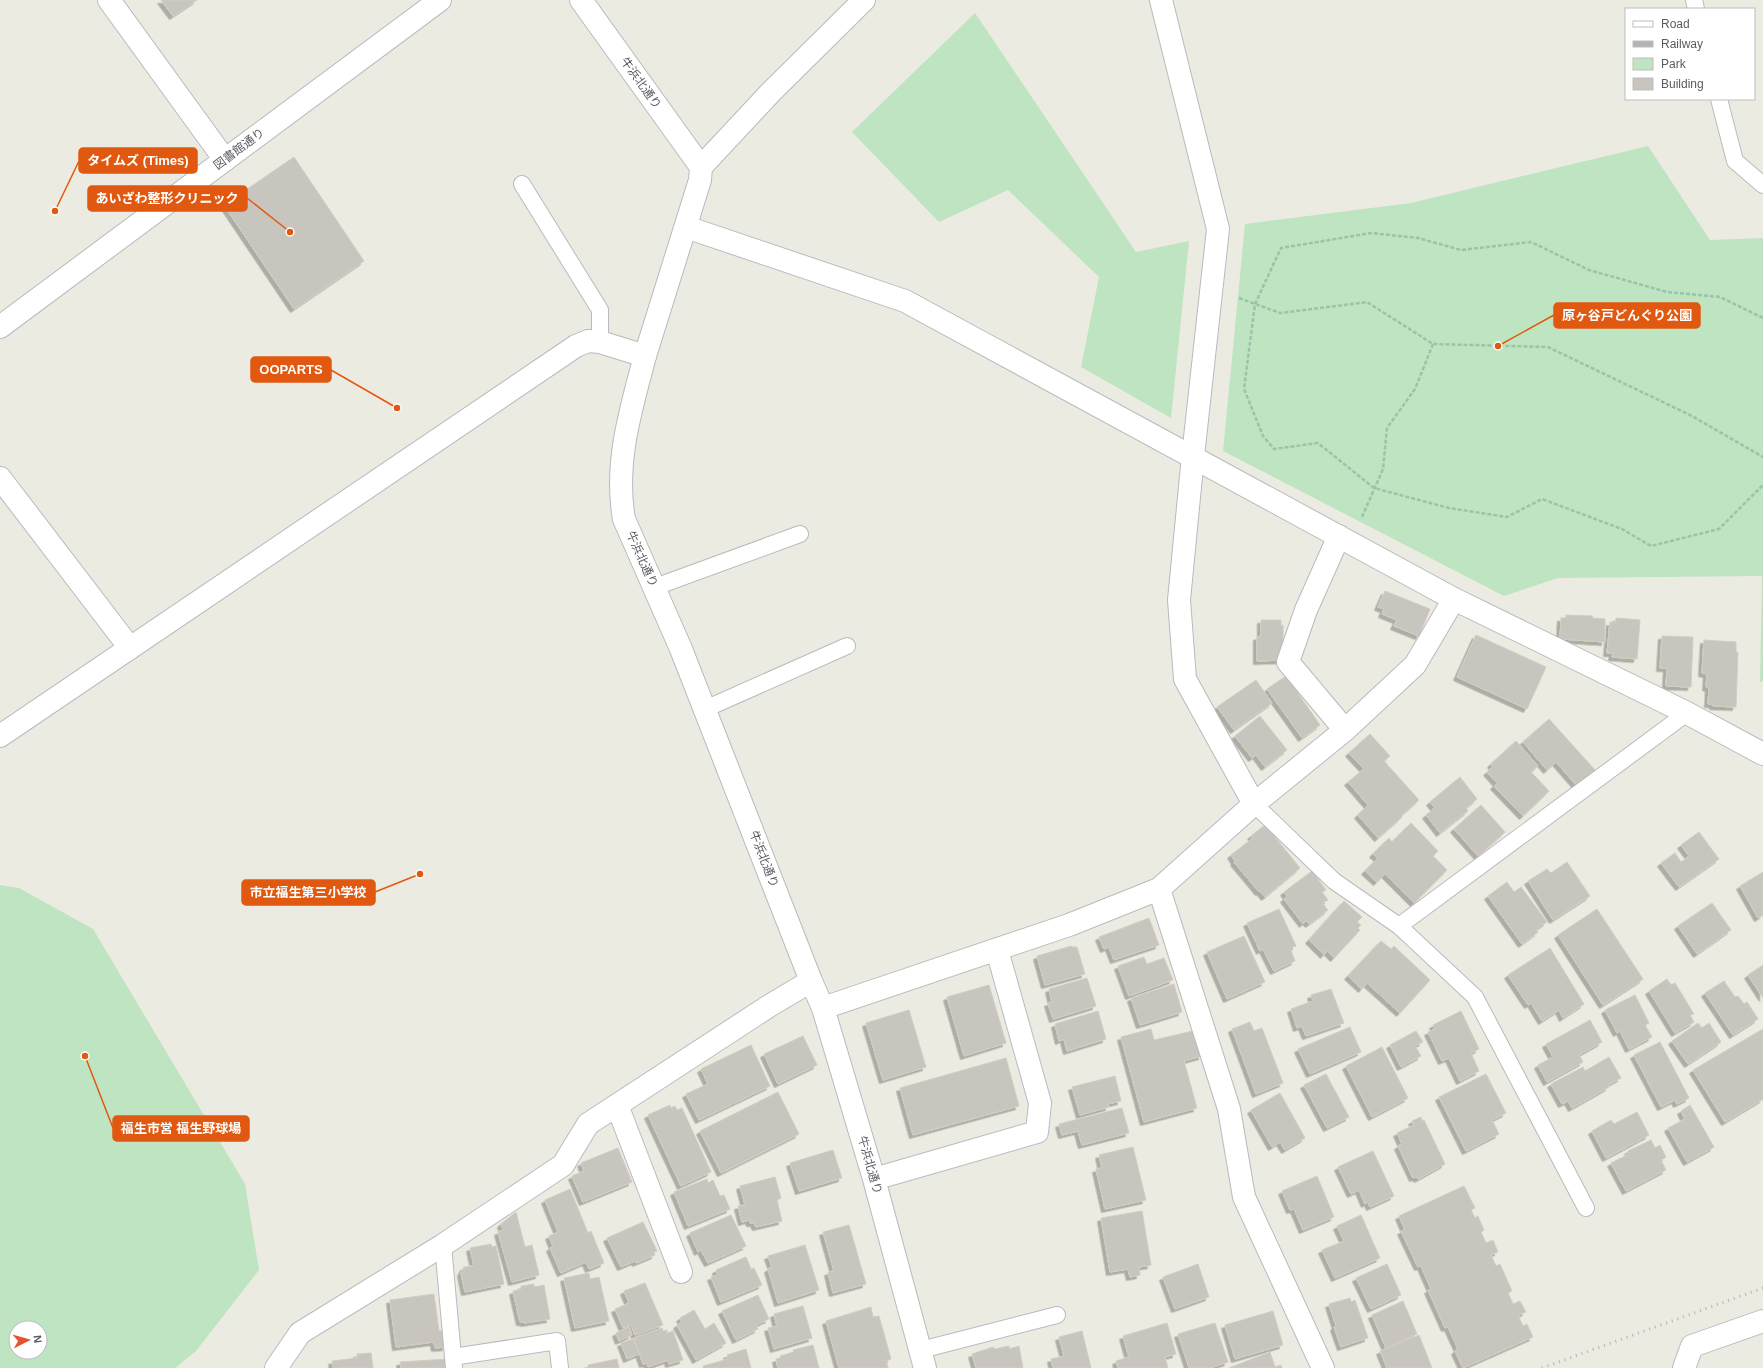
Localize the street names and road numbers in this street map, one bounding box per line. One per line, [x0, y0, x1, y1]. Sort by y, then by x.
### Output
street label: 牛浜北通り [618, 55, 664, 111]
street label: 図書館通り [211, 125, 267, 173]
street label: 牛浜北通り [623, 529, 661, 589]
street label: 牛浜北通り [747, 828, 781, 890]
street label: 牛浜北通り [855, 1134, 885, 1196]

